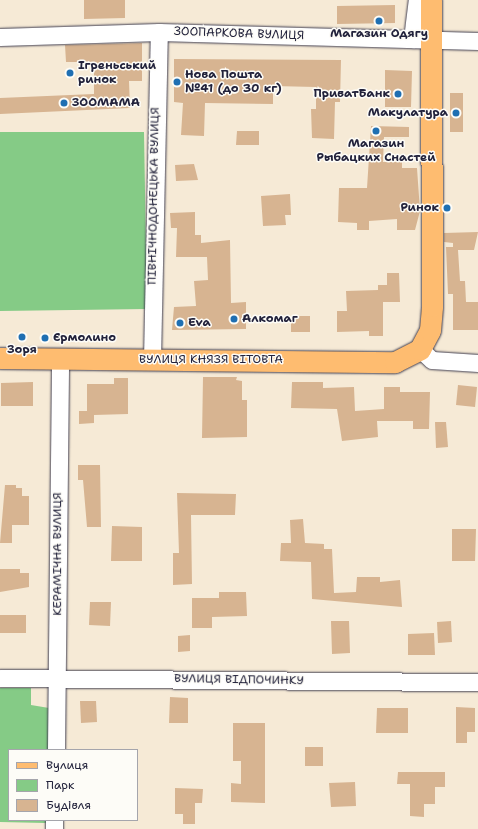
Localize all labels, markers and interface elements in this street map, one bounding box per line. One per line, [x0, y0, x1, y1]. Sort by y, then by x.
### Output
marker: Магазин Одягу [374, 16, 384, 26]
street label: ЗООПАРКОВА ВУЛИЦЯ [174, 25, 304, 43]
place label: Магазин Одягу [330, 27, 428, 41]
place label: Ігреньський ринок [78, 59, 156, 87]
marker: Ігреньський ринок [65, 68, 75, 78]
place label: Нова Пошта №41 (до 30 кг) [185, 68, 282, 96]
marker: Нова Пошта №41 (до 30 кг) [172, 77, 182, 87]
place label: ПриватБанк [314, 87, 390, 101]
marker: ПриватБанк [393, 89, 403, 99]
place label: ЗООМАМА [72, 96, 140, 110]
marker: ЗООМАМА [59, 98, 69, 108]
place label: Макулатура [368, 106, 448, 120]
street label: ПІВНІЧНОДОНЕЦЬКА ВУЛИЦЯ [145, 107, 163, 285]
marker: Макулатура [451, 108, 461, 118]
marker: Магазин Рыбацких Снастей [371, 126, 381, 136]
place label: Магазин Рыбацких Снастей [316, 137, 436, 165]
place label: Ринок [400, 201, 439, 215]
marker: Ринок [442, 203, 452, 213]
place label: Алкомаг [242, 312, 298, 326]
marker: Алкомаг [229, 314, 239, 324]
place label: Eva [188, 316, 211, 330]
marker: Eva [175, 318, 185, 328]
place label: Єрмолино [53, 331, 116, 345]
marker: Зоря [17, 332, 27, 342]
marker: Єрмолино [40, 333, 50, 343]
place label: Зоря [7, 343, 37, 357]
street label: ВУЛИЦЯ КНЯЗЯ ВІТОВТА [139, 353, 283, 367]
street label: КЕРАМІЧНА ВУЛИЦЯ [51, 492, 65, 616]
street label: ВУЛИЦЯ ВІДПОЧИНКУ [174, 672, 304, 688]
legend [8, 749, 138, 821]
text: Вулиця [46, 757, 88, 773]
text: Парк [46, 777, 74, 793]
text: Будівля [46, 797, 91, 813]

